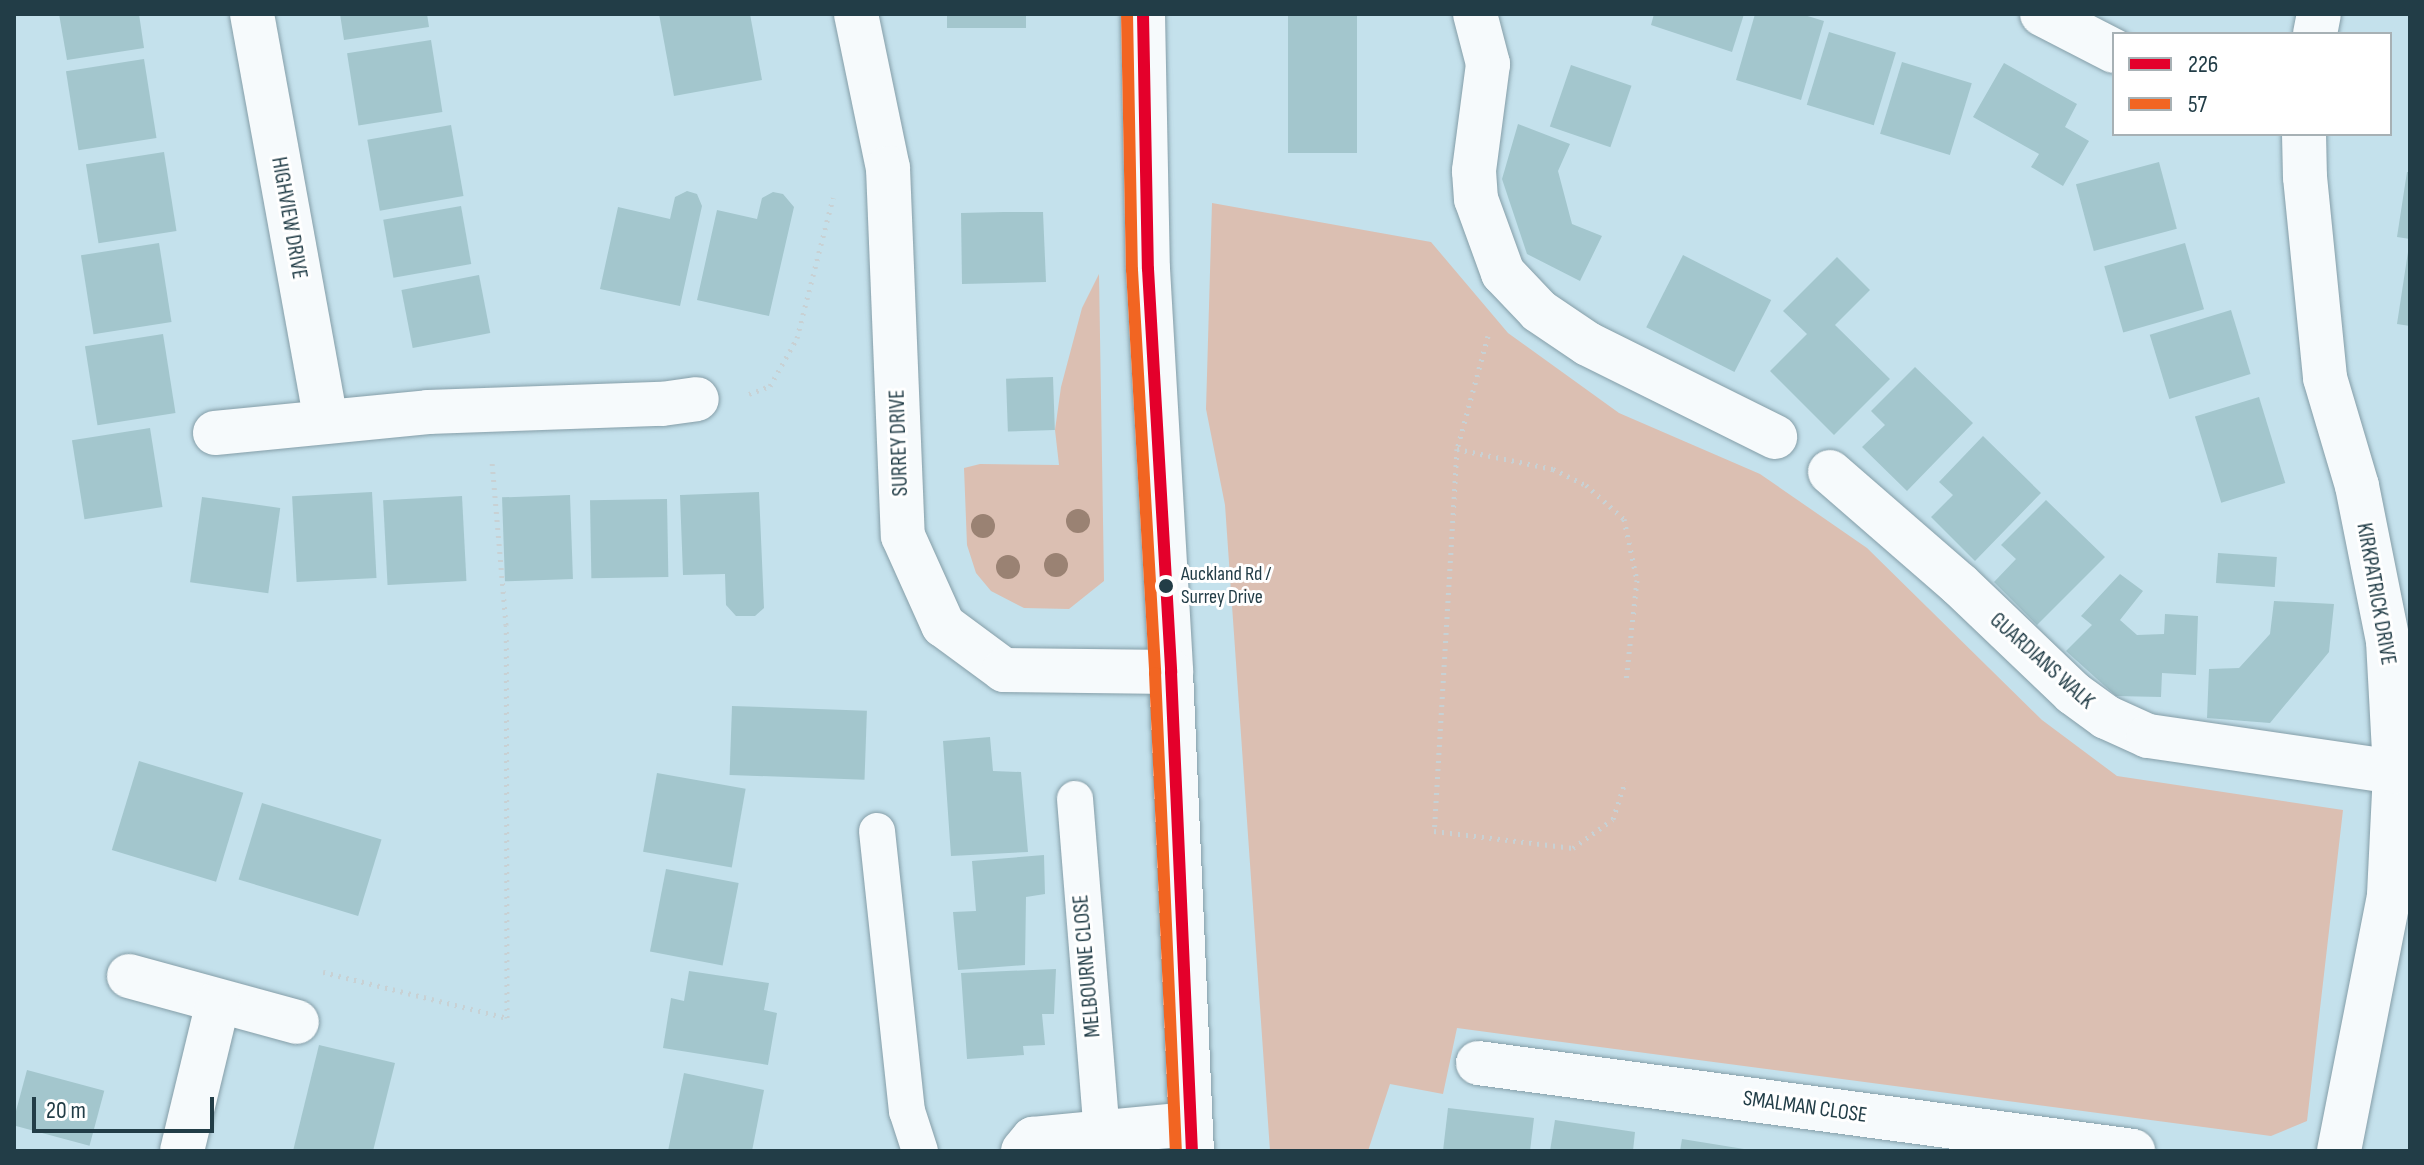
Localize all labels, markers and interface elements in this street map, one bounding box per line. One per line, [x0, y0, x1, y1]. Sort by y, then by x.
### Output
legend [2112, 32, 2392, 136]
text: 226 [2188, 50, 2218, 79]
text: 57 [2188, 90, 2207, 119]
street label: HIGHVIEW DRIVE [265, 155, 313, 281]
street label: SURREY DRIVE [884, 389, 914, 497]
street label: KIRKPATRICK DRIVE [2351, 521, 2401, 667]
place label: Auckland Rd / Surrey Drive [1181, 562, 1271, 609]
marker: Auckland Rd / Surrey Drive [1158, 578, 1174, 594]
street label: GUARDIANS WALK [1984, 607, 2100, 715]
street label: MELBOURNE CLOSE [1068, 893, 1106, 1039]
scale bar [36, 1081, 218, 1131]
street label: SMALMAN CLOSE [1741, 1085, 1869, 1129]
text: 20 m [46, 1096, 86, 1125]

